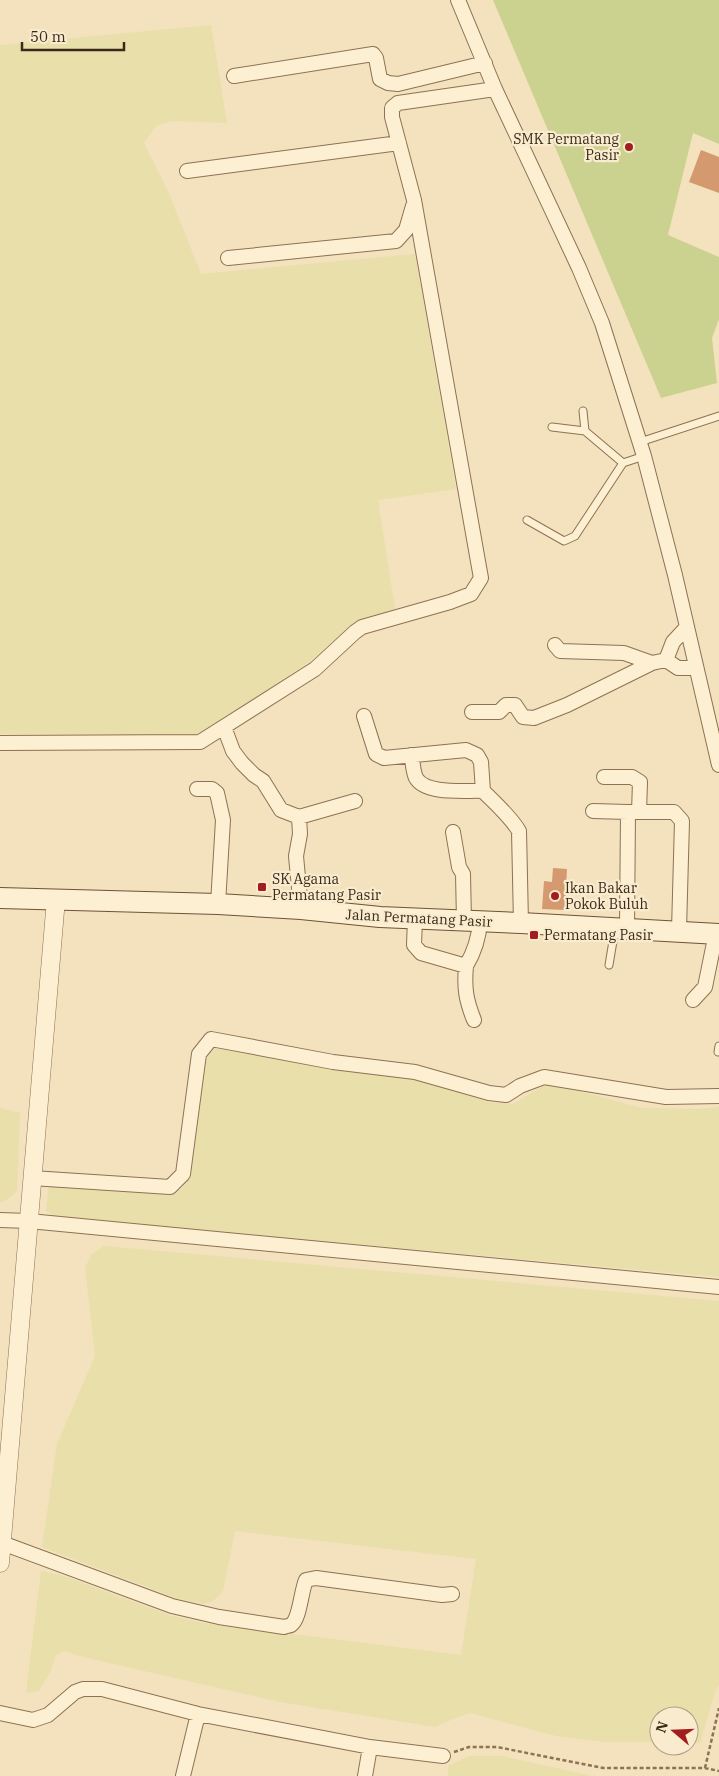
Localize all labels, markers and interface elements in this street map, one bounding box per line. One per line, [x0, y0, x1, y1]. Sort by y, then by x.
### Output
scale bar [22, 20, 125, 52]
text: 50 m [30, 27, 66, 46]
place label: SMK Permatang Pasir [513, 130, 620, 164]
marker: SMK Permatang Pasir [623, 141, 635, 153]
place label: SK Agama Permatang Pasir [272, 870, 382, 904]
place label: Ikan Bakar Pokok Buluh [565, 879, 648, 913]
marker: SK Agama Permatang Pasir [256, 881, 268, 893]
marker: Ikan Bakar Pokok Buluh [549, 890, 561, 902]
street label: Jalan Permatang Pasir [345, 905, 494, 931]
place label: Permatang Pasir [544, 926, 654, 944]
marker: Permatang Pasir [528, 929, 540, 941]
north arrow [649, 1706, 699, 1756]
text: N [651, 1719, 672, 1735]

